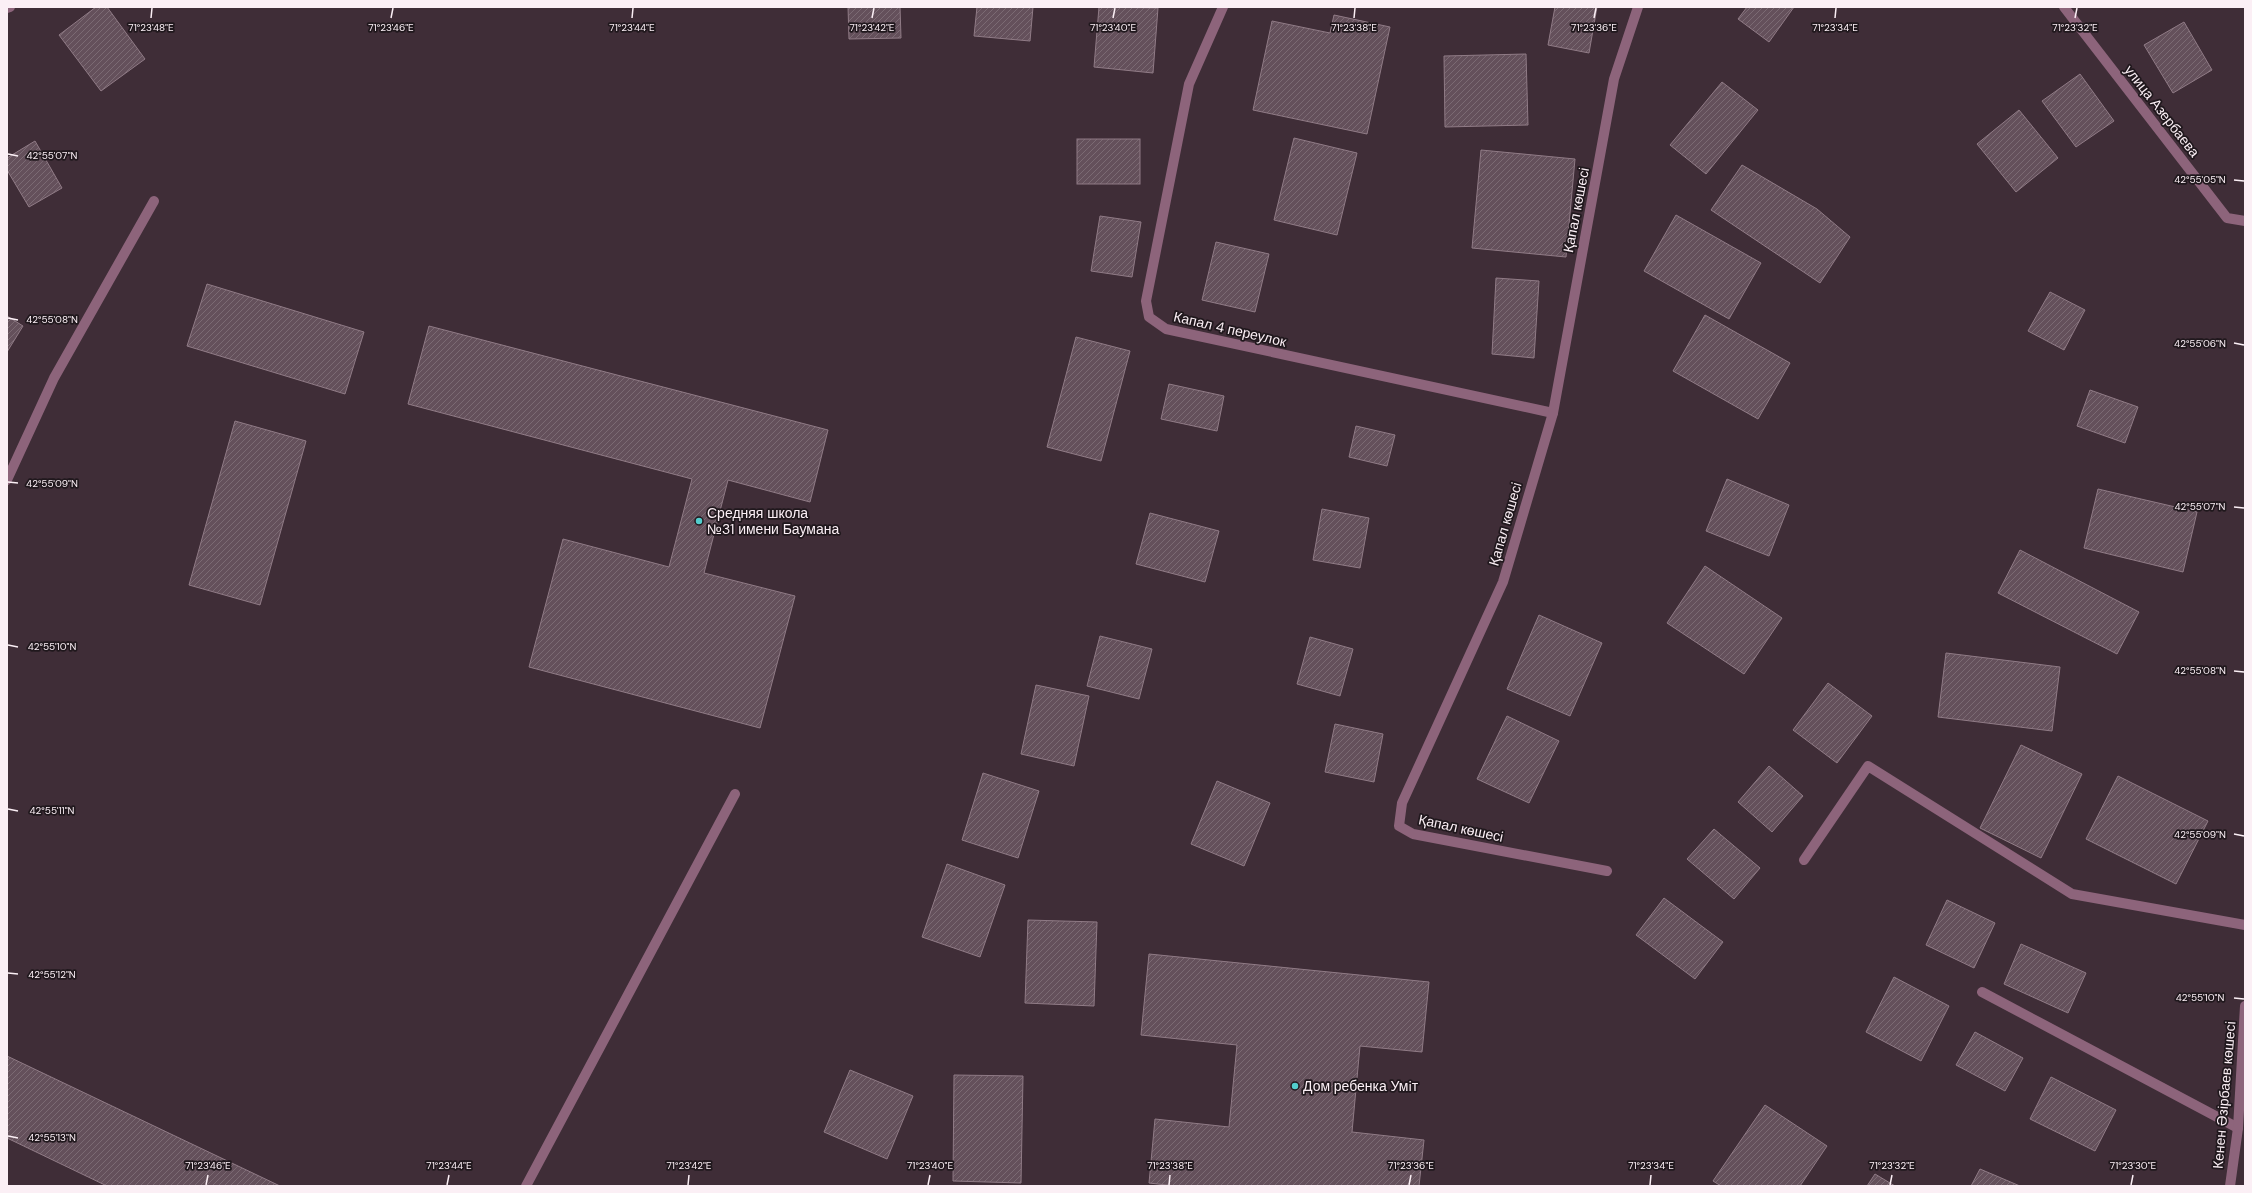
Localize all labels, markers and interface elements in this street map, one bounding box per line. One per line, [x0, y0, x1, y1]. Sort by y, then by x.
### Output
text: 71°23'48"E [128, 21, 174, 34]
text: 71°23'46"E [368, 21, 414, 34]
text: 71°23'44"E [609, 21, 655, 34]
text: 71°23'42"E [849, 21, 895, 34]
text: 71°23'40"E [1090, 21, 1136, 34]
text: 71°23'38"E [1331, 21, 1377, 34]
text: 71°23'36"E [1571, 21, 1617, 34]
text: 71°23'34"E [1812, 21, 1858, 34]
text: 71°23'32"E [2052, 21, 2098, 34]
street label: улица Азербаева [2121, 61, 2204, 161]
text: 42°55'07"N [26, 149, 78, 162]
street label: Қапал көшесі [1559, 166, 1593, 254]
text: 42°55'05"N [2174, 173, 2226, 186]
street label: Капал 4 переулок [1172, 307, 1289, 351]
text: 42°55'08"N [26, 313, 78, 326]
text: 42°55'06"N [2174, 337, 2226, 350]
text: 42°55'09"N [26, 477, 78, 490]
street label: Қапал көшесі [1484, 480, 1526, 568]
text: 42°55'07"N [2174, 500, 2226, 513]
place label: Средняя школа №31 имени Баумана [707, 504, 839, 538]
marker: Средняя школа №31 имени Баумана [694, 516, 704, 526]
text: 42°55'10"N [28, 640, 76, 653]
text: 42°55'08"N [2174, 664, 2226, 677]
text: 42°55'11"N [30, 804, 75, 817]
street label: Қапал көшесі [1417, 810, 1505, 846]
text: 42°55'09"N [2174, 828, 2226, 841]
text: 42°55'12"N [28, 968, 76, 981]
text: 42°55'10"N [2176, 991, 2224, 1004]
street label: Кенен Әзірбаев көшесі [2209, 1020, 2239, 1170]
place label: Дом ребенка Умiт [1303, 1077, 1419, 1095]
marker: Дом ребенка Умiт [1290, 1081, 1300, 1091]
text: 42°55'13"N [28, 1131, 76, 1144]
text: 71°23'46"E [185, 1159, 231, 1172]
text: 71°23'44"E [426, 1159, 472, 1172]
text: 71°23'42"E [666, 1159, 712, 1172]
text: 71°23'40"E [907, 1159, 953, 1172]
text: 71°23'38"E [1147, 1159, 1193, 1172]
text: 71°23'36"E [1388, 1159, 1434, 1172]
text: 71°23'34"E [1628, 1159, 1674, 1172]
text: 71°23'32"E [1869, 1159, 1915, 1172]
text: 71°23'30"E [2110, 1159, 2157, 1172]

